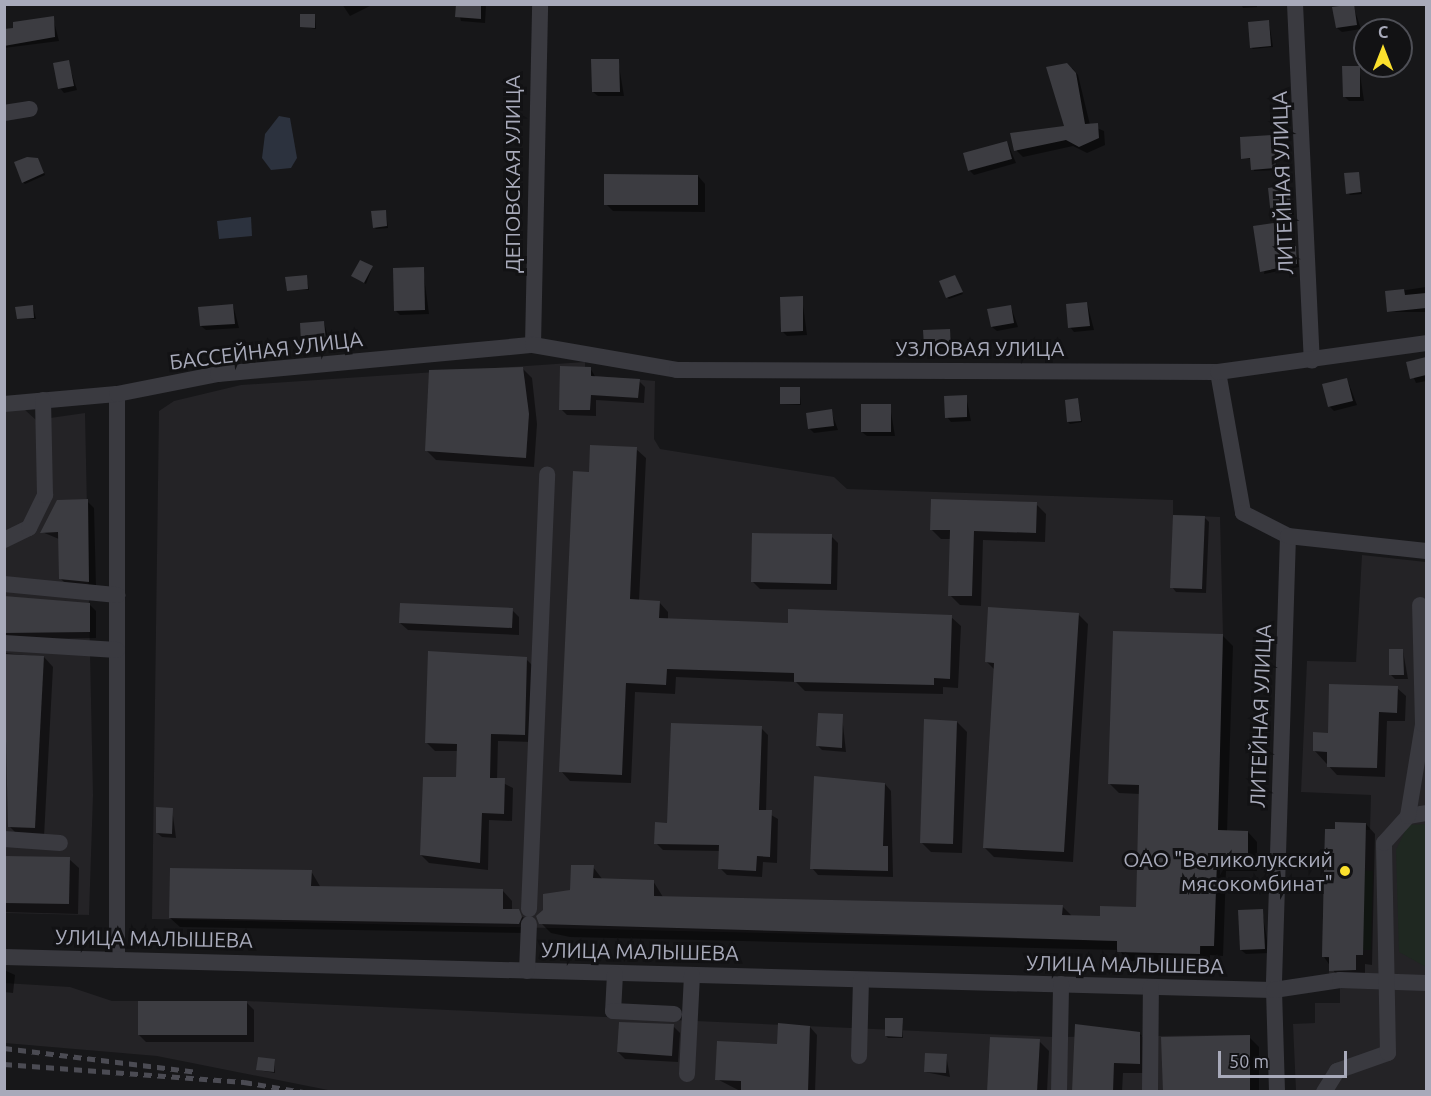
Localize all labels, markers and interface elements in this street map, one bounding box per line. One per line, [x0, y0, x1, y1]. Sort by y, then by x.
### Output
north arrow [1353, 18, 1413, 78]
text: С [1378, 23, 1388, 41]
street label: ДЕПОВСКАЯ УЛИЦА [499, 75, 525, 273]
street label: ЛИТЕЙНАЯ УЛИЦА [1266, 91, 1298, 275]
street label: БАССЕЙНАЯ УЛИЦА [168, 326, 364, 374]
street label: УЗЛОВАЯ УЛИЦА [896, 335, 1064, 361]
street label: ЛИТЕЙНАЯ УЛИЦА [1244, 624, 1276, 808]
place label: ОАО "Великолукский мясокомбинат" [1123, 846, 1333, 896]
marker: ОАО "Великолукский мясокомбинат" [1338, 864, 1352, 878]
street label: УЛИЦА МАЛЫШЕВА [55, 924, 253, 952]
street label: УЛИЦА МАЛЫШЕВА [541, 937, 739, 965]
street label: УЛИЦА МАЛЫШЕВА [1026, 950, 1224, 978]
scale bar [1221, 1039, 1350, 1077]
text: 50 m [1229, 1051, 1269, 1071]

